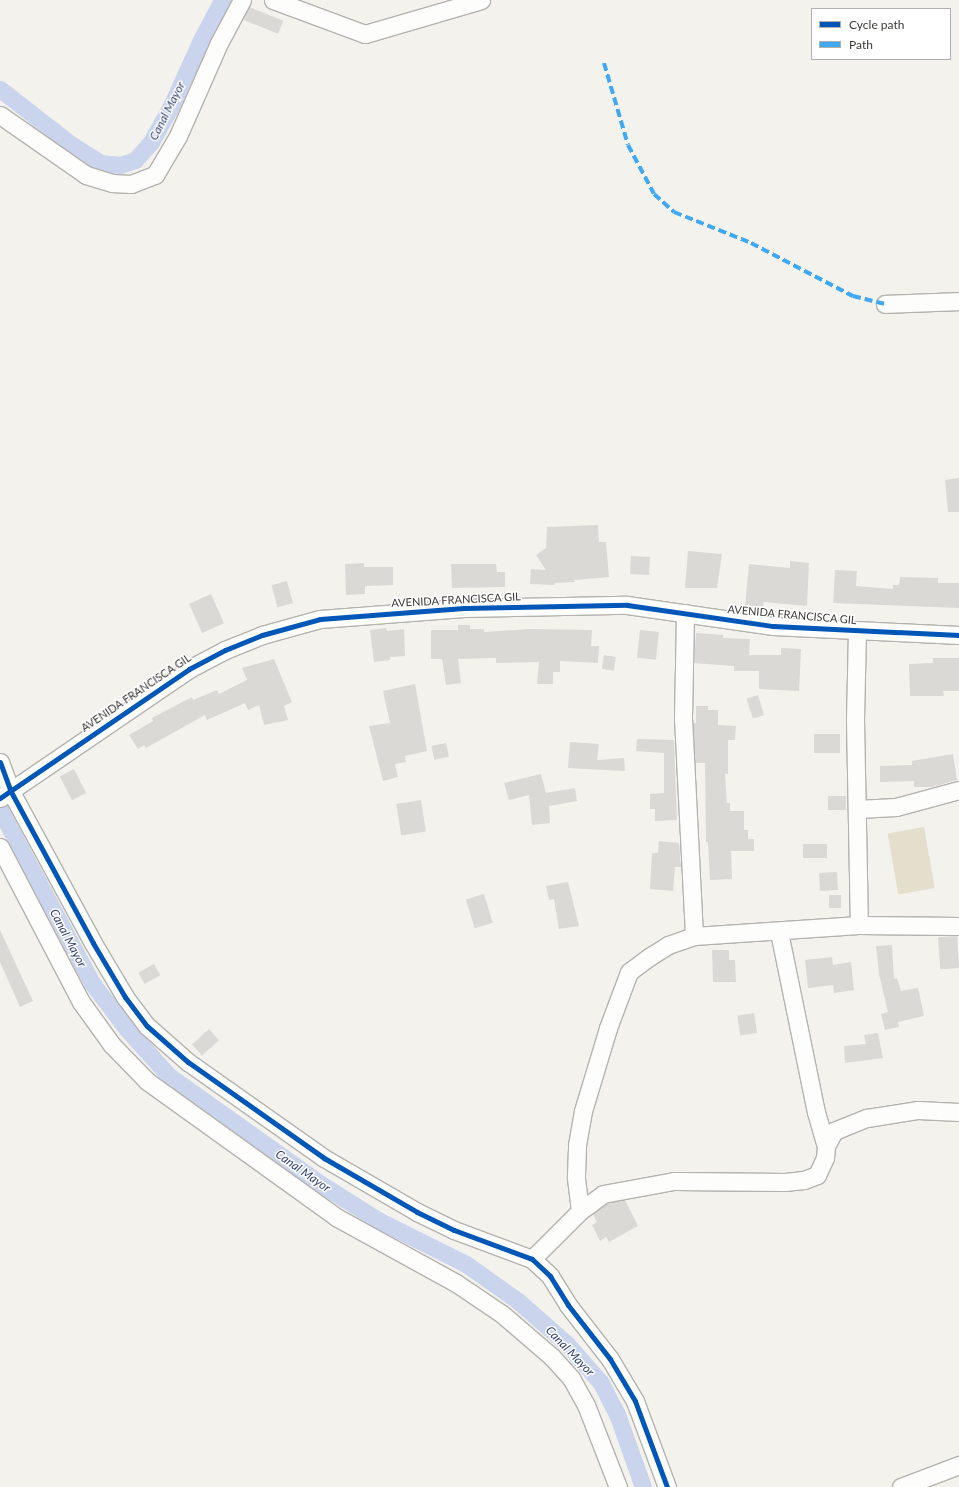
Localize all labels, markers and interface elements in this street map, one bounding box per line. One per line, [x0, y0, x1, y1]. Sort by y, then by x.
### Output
legend [811, 8, 951, 60]
text: Cycle path [849, 17, 904, 32]
text: Path [849, 37, 873, 52]
water label: Canal Mayor [146, 79, 188, 143]
street label: AVENIDA FRANCISCA GIL [391, 590, 521, 610]
street label: AVENIDA FRANCISCA GIL [727, 603, 857, 627]
street label: AVENIDA FRANCISCA GIL [78, 651, 194, 735]
water label: Canal Mayor [47, 906, 89, 970]
water label: Canal Mayor [273, 1147, 333, 1195]
water label: Canal Mayor [543, 1323, 597, 1379]

